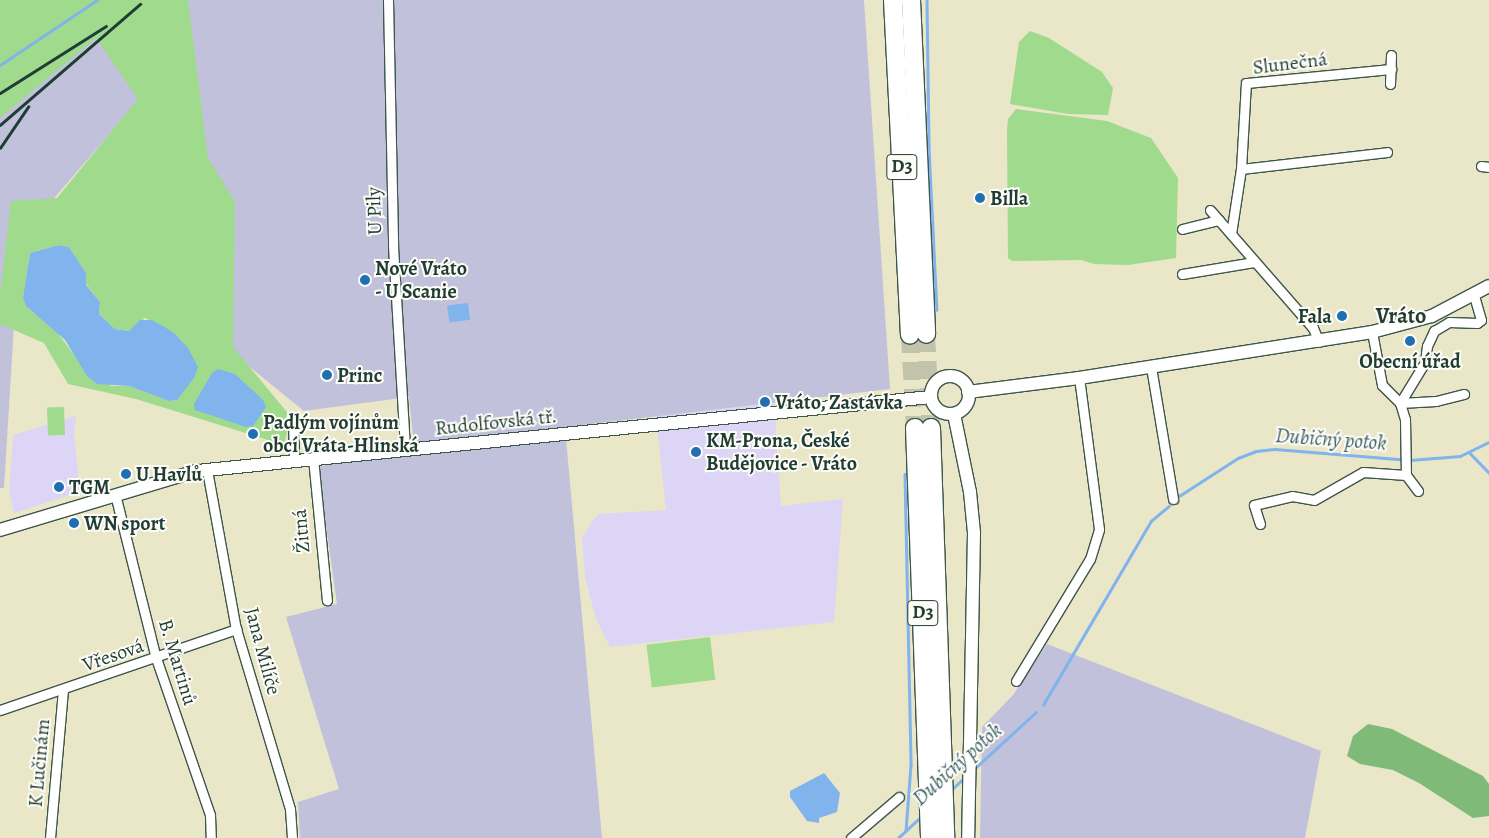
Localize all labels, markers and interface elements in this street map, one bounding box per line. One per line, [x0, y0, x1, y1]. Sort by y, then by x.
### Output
street label: Slunečná [1251, 47, 1329, 79]
road number: D3 [886, 150, 918, 183]
place label: Billa [990, 186, 1028, 210]
street label: U Pily [361, 187, 387, 235]
marker: Billa [974, 192, 986, 204]
place label: Nové Vráto - U Scanie [375, 256, 467, 303]
marker: Nové Vráto - U Scanie [359, 274, 371, 286]
place label: Fala [1298, 304, 1332, 328]
district label: Vráto [1376, 304, 1426, 330]
marker: Fala [1336, 310, 1348, 322]
marker: Obecní úřad [1404, 335, 1416, 347]
place label: Obecní úřad [1359, 349, 1461, 373]
place label: Princ [337, 363, 382, 387]
marker: Princ [321, 369, 333, 381]
place label: Vráto, Zastávka [775, 390, 904, 414]
marker: Vráto, Zastávka [759, 396, 771, 408]
street label: Rudolfovská tř. [434, 404, 558, 440]
place label: Padlým vojínům obcí Vráta-Hlinská [263, 410, 419, 457]
water label: Dubičný potok [1275, 423, 1387, 455]
marker: Padlým vojínům obcí Vráta-Hlinská [247, 428, 259, 440]
place label: KM-Prona, České Budějovice - Vráto [706, 429, 858, 476]
marker: KM-Prona, České Budějovice - Vráto [690, 446, 702, 458]
place label: U Havlů [136, 462, 202, 486]
marker: U Havlů [120, 468, 132, 480]
place label: TGM [69, 475, 110, 499]
marker: TGM [53, 481, 65, 493]
street label: Žitná [287, 508, 315, 554]
place label: WN sport [84, 511, 165, 535]
marker: WN sport [68, 517, 80, 529]
road number: D3 [907, 596, 939, 630]
street label: Jana Milíče [240, 605, 286, 697]
street label: B. Martinů [154, 616, 202, 708]
street label: Vřesová [79, 633, 147, 677]
water label: Dubičný potok [907, 717, 1007, 811]
street label: K Lučinám [23, 718, 55, 808]

